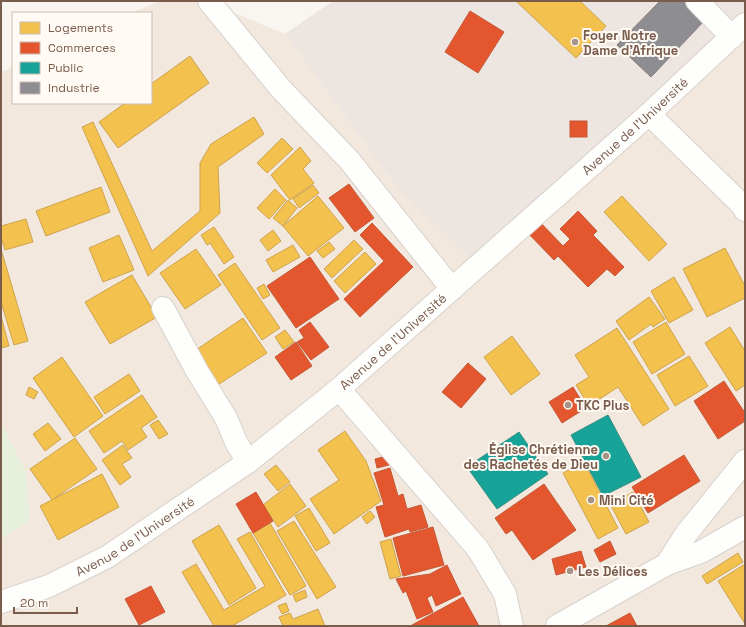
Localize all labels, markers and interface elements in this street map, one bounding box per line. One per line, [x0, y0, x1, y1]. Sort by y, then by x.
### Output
legend [12, 12, 152, 104]
text: Logements [48, 20, 113, 36]
place label: Foyer Notre Dame d'Afrique [583, 27, 678, 59]
marker: Foyer Notre Dame d'Afrique [570, 37, 580, 47]
text: Commerces [48, 40, 116, 56]
text: Public [48, 60, 83, 76]
street label: Avenue de l'Université [578, 74, 692, 179]
text: Industrie [48, 80, 100, 96]
street label: Avenue de l'Université [336, 290, 450, 394]
place label: TKC Plus [576, 397, 629, 414]
marker: TKC Plus [563, 400, 573, 410]
place label: Église Chrétienne des Rachetés de Dieu [464, 441, 598, 473]
marker: Église Chrétienne des Rachetés de Dieu [601, 451, 611, 461]
place label: Mini Cité [599, 492, 654, 509]
street label: Avenue de l'Université [73, 493, 198, 580]
marker: Mini Cité [586, 495, 596, 505]
place label: Les Délices [578, 563, 648, 580]
marker: Les Délices [565, 566, 575, 576]
scale bar [14, 589, 77, 615]
text: 20 m [20, 595, 48, 611]

